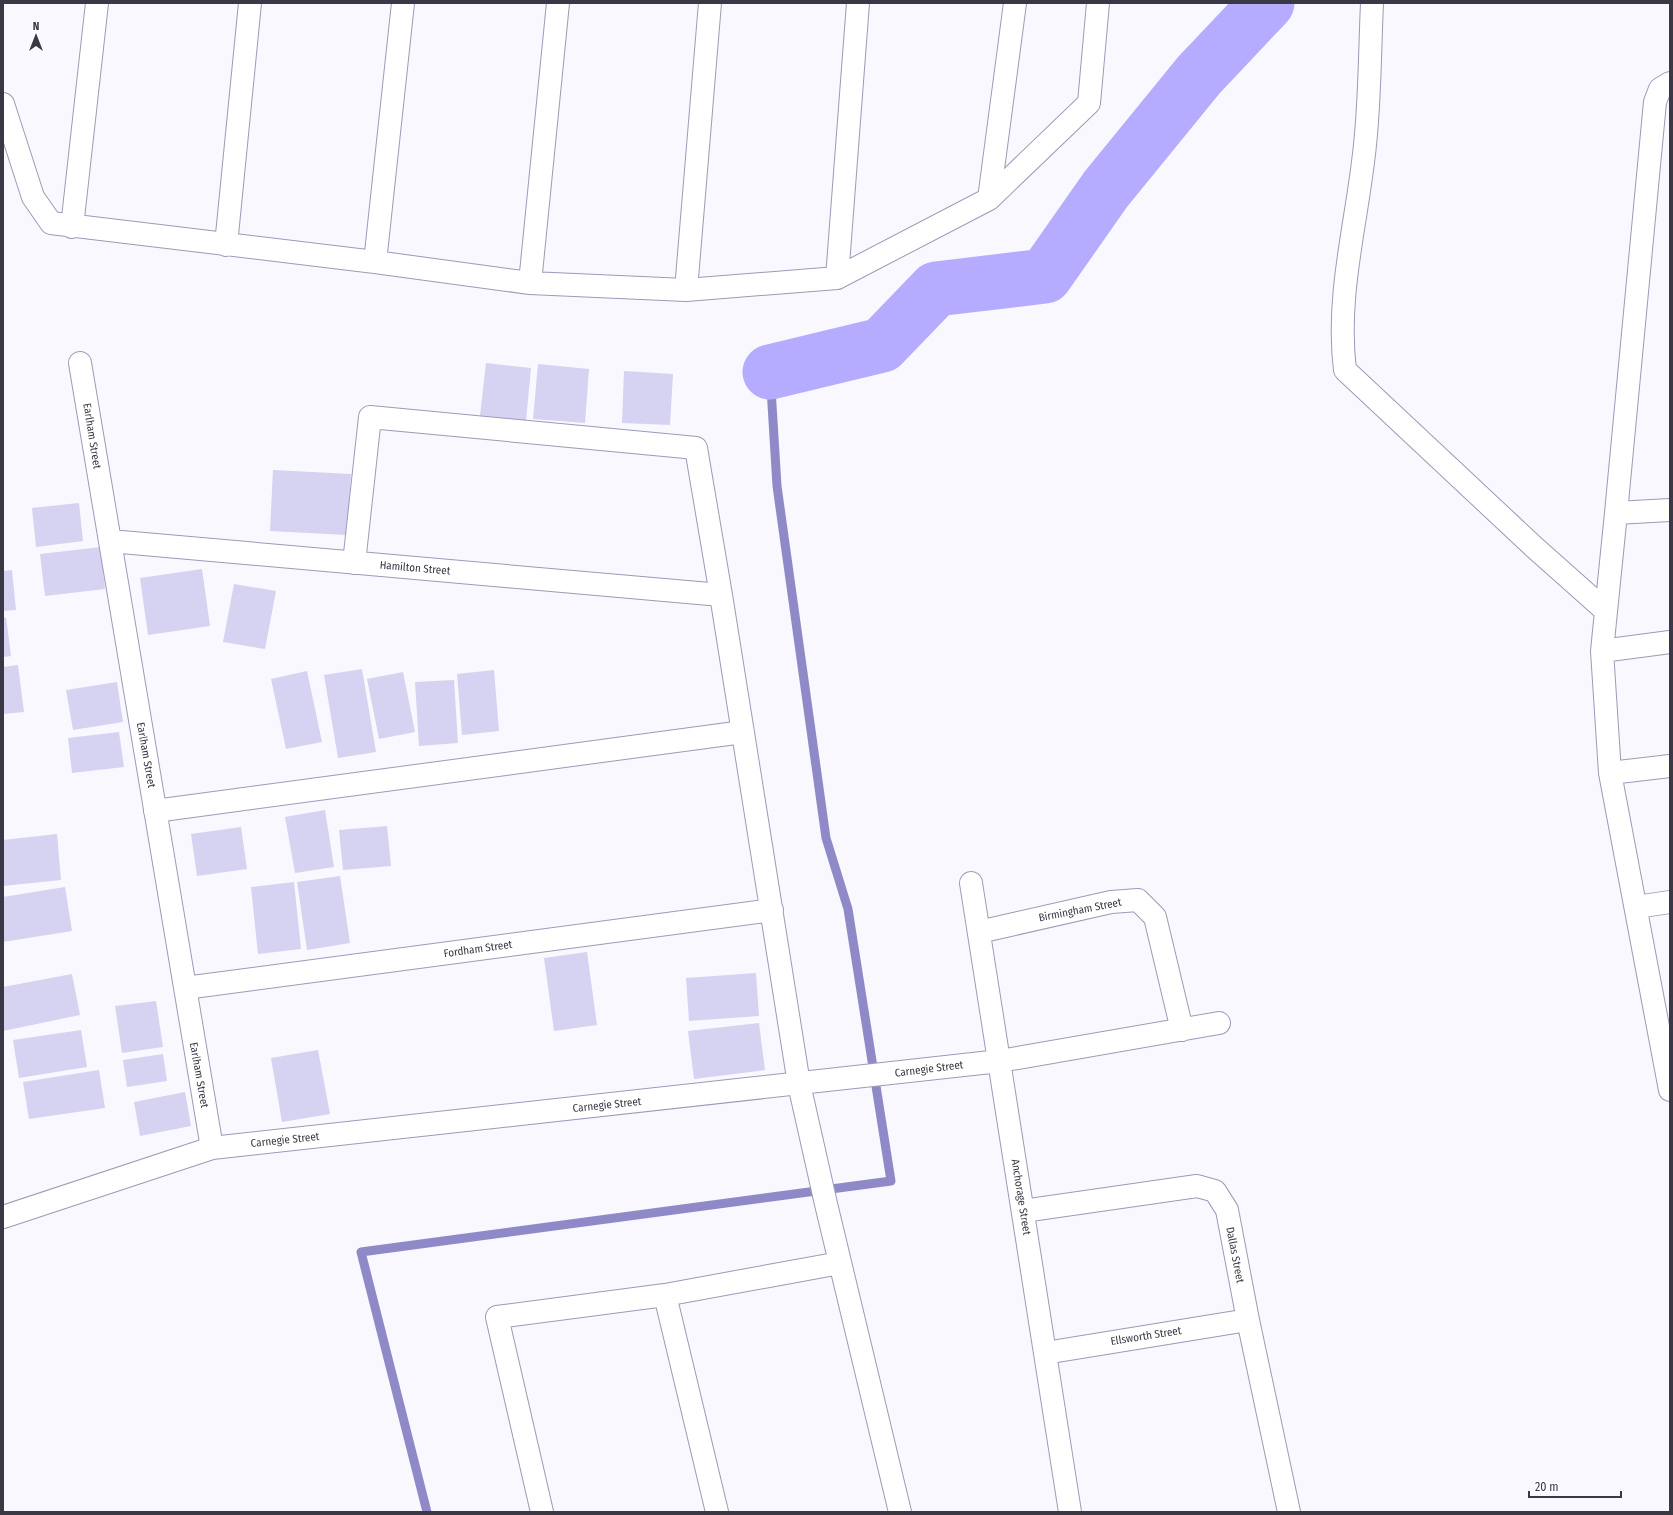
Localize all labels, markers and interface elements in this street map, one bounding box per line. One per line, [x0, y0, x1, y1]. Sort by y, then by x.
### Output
north arrow [16, 16, 56, 56]
text: N [33, 20, 39, 33]
street label: Earlham Street [80, 402, 104, 470]
street label: Hamilton Street [379, 558, 451, 578]
street label: Earlham Street [134, 721, 158, 789]
street label: Birmingham Street [1037, 896, 1123, 924]
street label: Fordham Street [443, 938, 513, 960]
street label: Earlham Street [187, 1041, 211, 1109]
street label: Carnegie Street [894, 1058, 964, 1080]
street label: Carnegie Street [572, 1095, 642, 1115]
street label: Carnegie Street [250, 1130, 320, 1150]
street label: Anchorage Street [1009, 1158, 1033, 1236]
street label: Dallas Street [1223, 1226, 1247, 1285]
street label: Ellsworth Street [1110, 1324, 1183, 1348]
scale bar [1529, 1473, 1621, 1499]
text: 20 m [1535, 1480, 1559, 1494]

